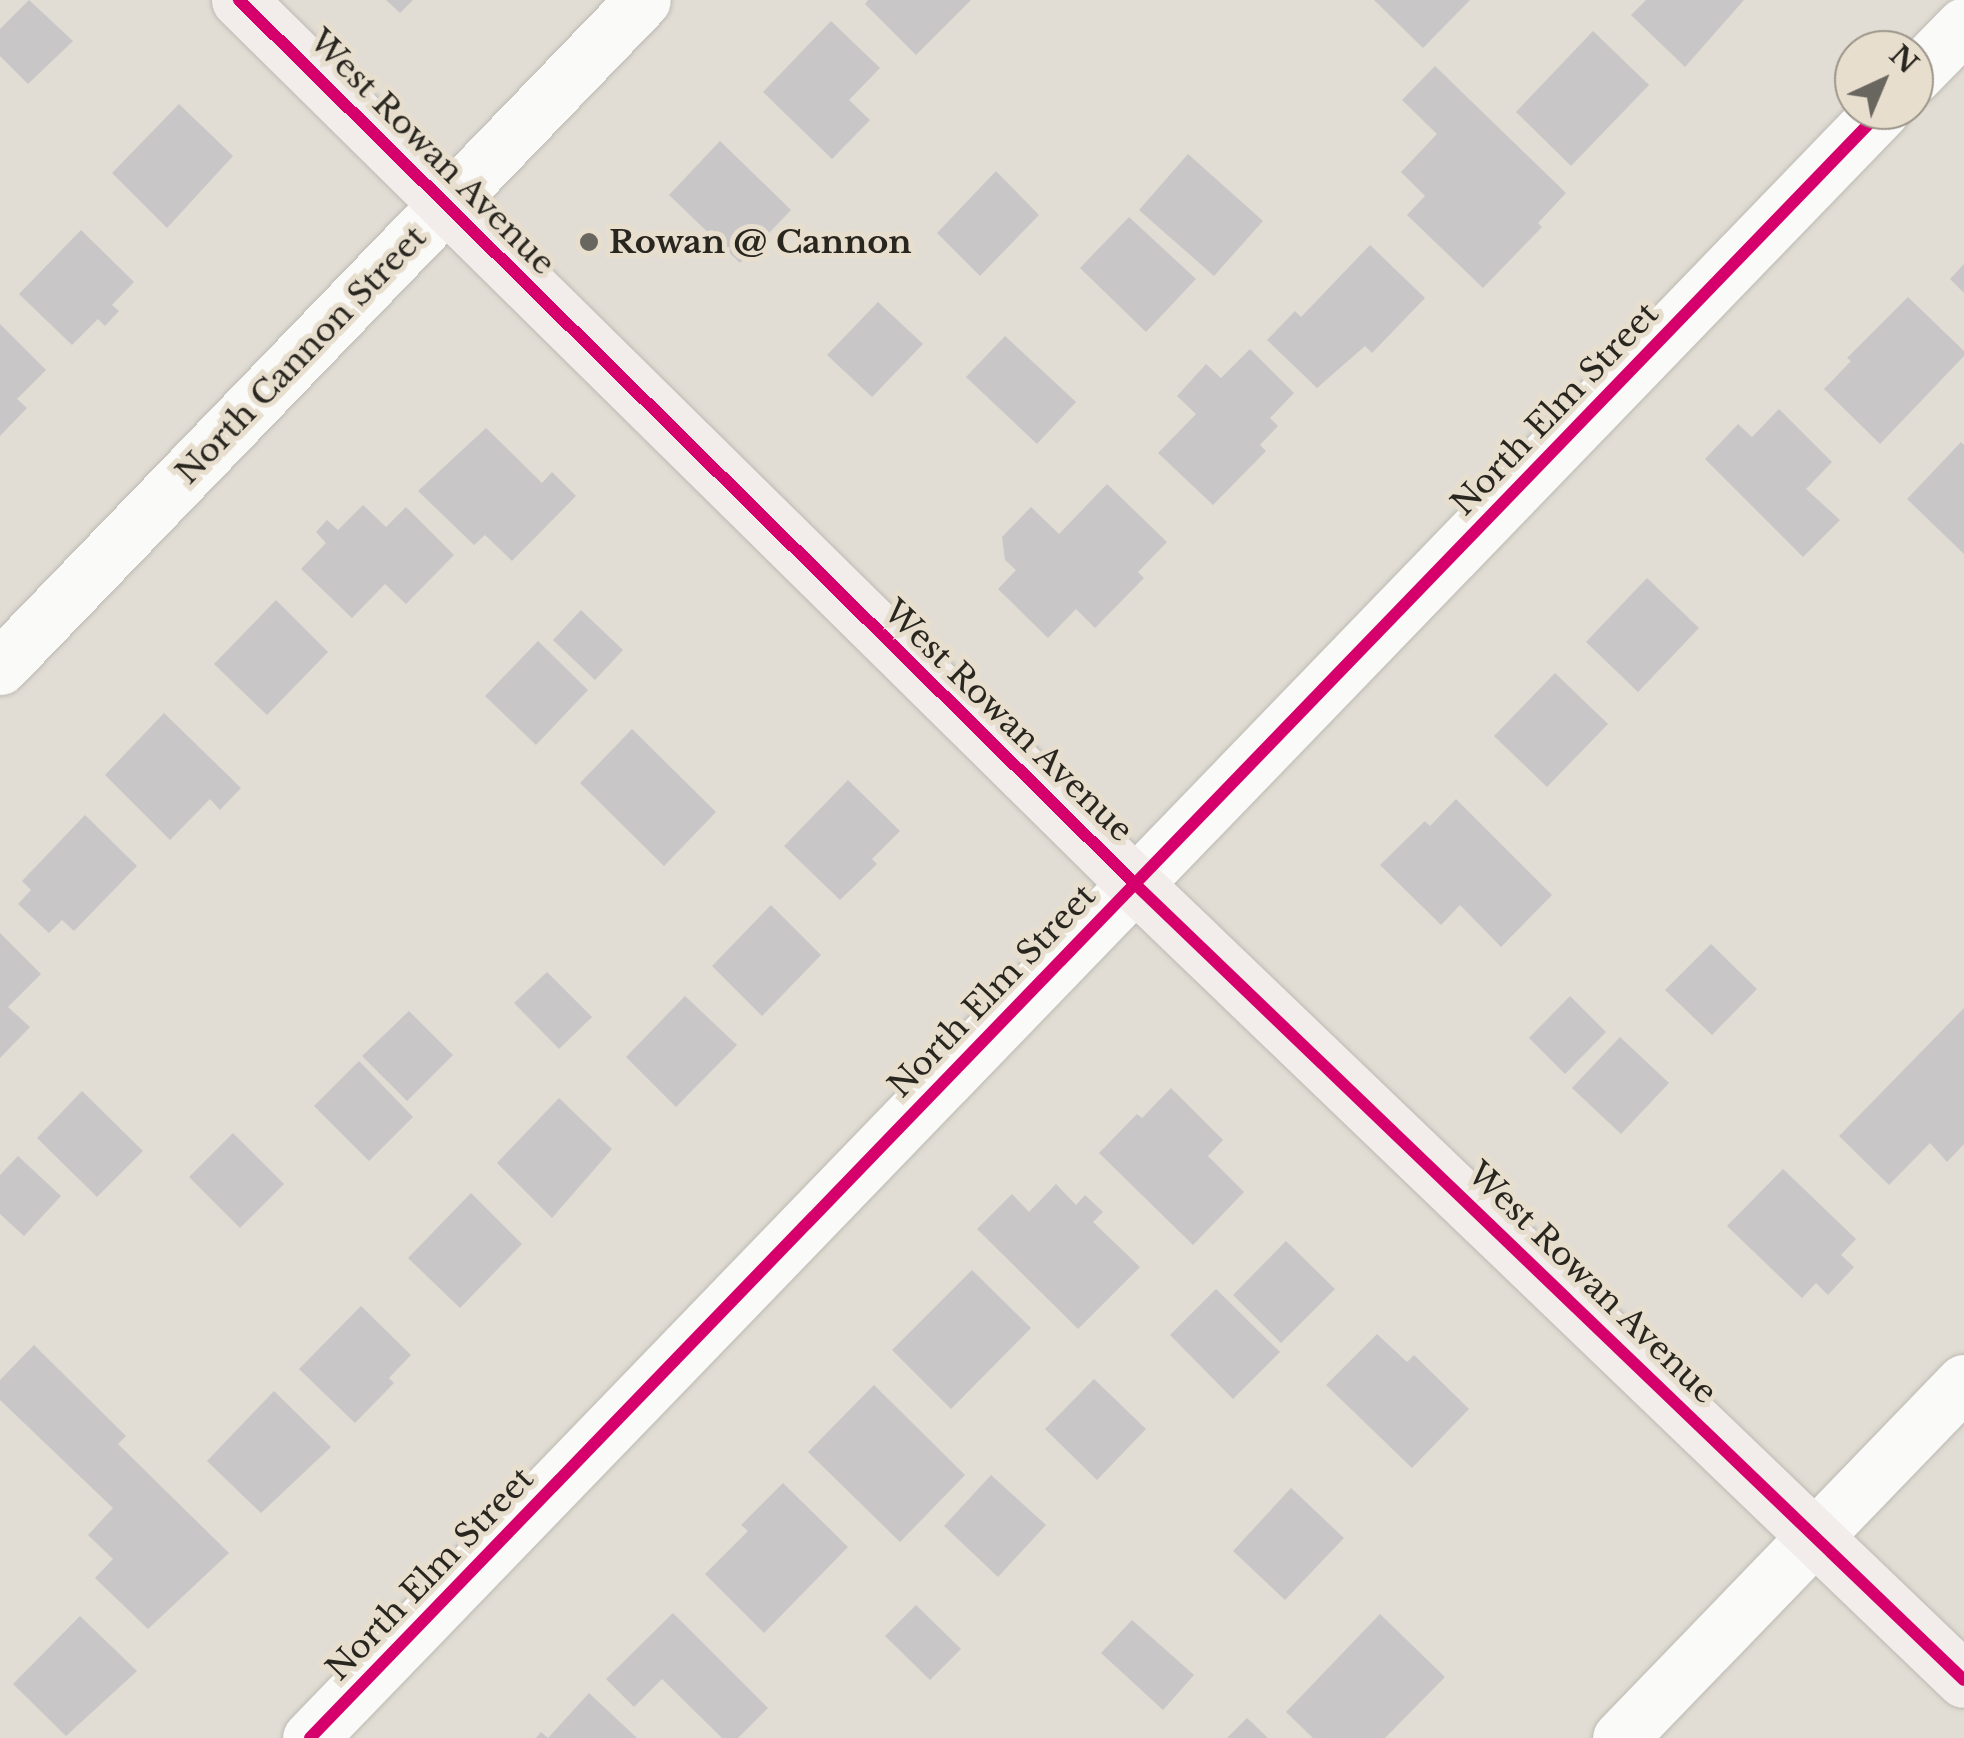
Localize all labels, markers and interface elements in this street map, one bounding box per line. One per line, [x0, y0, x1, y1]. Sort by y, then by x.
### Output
street label: West Rowan Avenue [301, 21, 563, 283]
north arrow [1834, 30, 1934, 130]
text: N [1882, 38, 1925, 81]
street label: North Cannon Street [168, 218, 434, 492]
place label: Rowan @ Cannon [609, 223, 912, 261]
marker: Rowan @ Cannon [578, 231, 600, 253]
street label: North Elm Street [1444, 295, 1666, 523]
street label: West Rowan Avenue [875, 592, 1141, 850]
street label: North Elm Street [881, 877, 1103, 1105]
street label: West Rowan Avenue [1459, 1154, 1725, 1412]
street label: North Elm Street [319, 1460, 541, 1688]

